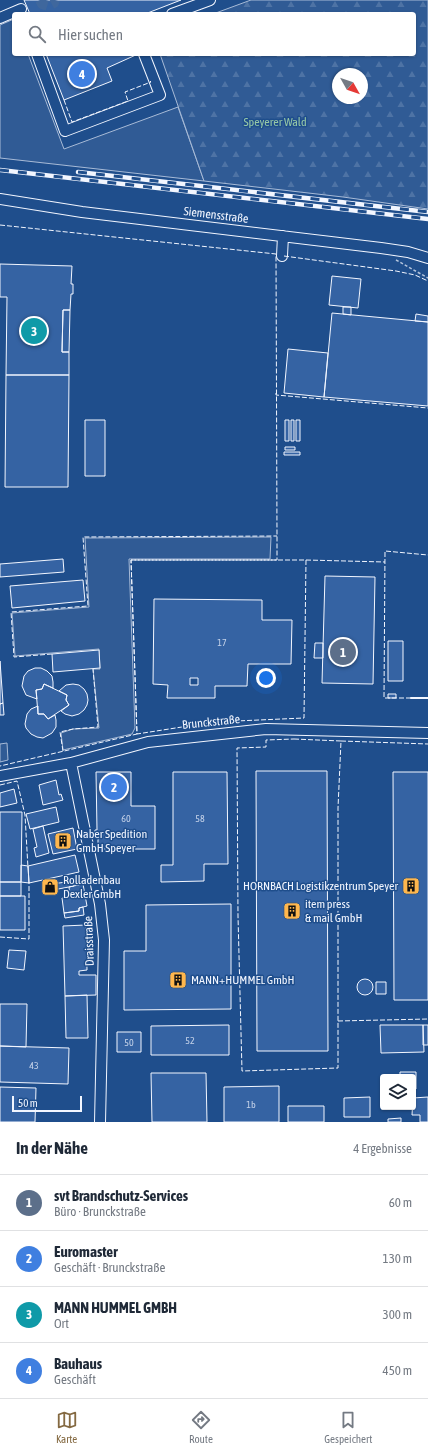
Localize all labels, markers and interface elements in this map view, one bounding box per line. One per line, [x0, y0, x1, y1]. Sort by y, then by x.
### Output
search box [12, 12, 416, 56]
icon: search [26, 23, 48, 45]
text: Hier suchen [58, 26, 123, 43]
pin: 4 [69, 59, 95, 89]
north arrow [332, 68, 368, 104]
park label: Speyerer Wald [243, 115, 307, 129]
street label: Siemensstraße [183, 204, 249, 226]
pin: 3 [21, 316, 47, 346]
house number: 17 [217, 637, 227, 648]
pin: 1 [330, 637, 356, 667]
your location [256, 668, 276, 688]
street label: Brunckstraße [181, 712, 241, 732]
pin: 2 [101, 772, 127, 802]
house number: 60 [121, 813, 131, 824]
house number: 58 [195, 813, 205, 824]
place label: Naber Spedition GmbH Speyer [76, 827, 147, 855]
building icon: Naber Spedition GmbH Speyer [53, 831, 73, 851]
place label: Rolladenbau Dexler GmbH [63, 873, 121, 901]
building icon: HORNBACH Logistikzentrum Speyer [401, 876, 421, 896]
shop icon: Rolladenbau Dexler GmbH [40, 877, 60, 897]
place label: HORNBACH Logistikzentrum Speyer [243, 879, 398, 893]
place label: item press & mail GmbH [305, 897, 362, 925]
building icon: item press & mail GmbH [282, 901, 302, 921]
street label: Draisstraße [81, 916, 97, 966]
building icon: MANN+HUMMEL GmbH [168, 970, 188, 990]
place label: MANN+HUMMEL GmbH [191, 973, 295, 987]
house number: 52 [185, 1035, 195, 1046]
house number: 50 [124, 1037, 134, 1048]
house number: 43 [29, 1060, 39, 1071]
map controls [380, 1074, 416, 1110]
button: layers [380, 1074, 416, 1110]
scale bar [12, 1094, 82, 1113]
text: 50 m [18, 1097, 38, 1109]
house number: 1b [246, 1099, 256, 1110]
text: In der Nähe [16, 1138, 88, 1158]
text: 4 Ergebnisse [353, 1141, 412, 1156]
text: svt Brandschutz-Services [54, 1187, 188, 1204]
text: 1 [26, 1195, 32, 1210]
text: 60 m [389, 1195, 412, 1210]
text: Büro · Brunckstraße [54, 1204, 146, 1219]
text: Euromaster [54, 1243, 118, 1260]
text: 2 [26, 1251, 32, 1266]
text: 130 m [383, 1251, 412, 1266]
text: Geschäft · Brunckstraße [54, 1260, 165, 1275]
text: MANN HUMMEL GMBH [54, 1299, 177, 1316]
text: 3 [26, 1307, 32, 1322]
text: 300 m [383, 1307, 412, 1322]
text: Ort [54, 1316, 69, 1331]
text: Bauhaus [54, 1355, 102, 1372]
text: 4 [26, 1363, 32, 1378]
text: 450 m [383, 1363, 412, 1378]
text: Geschäft [54, 1372, 96, 1387]
tab: Karte [56, 1409, 78, 1445]
tab: Route [189, 1409, 213, 1445]
tab: Gespeichert [324, 1409, 372, 1445]

